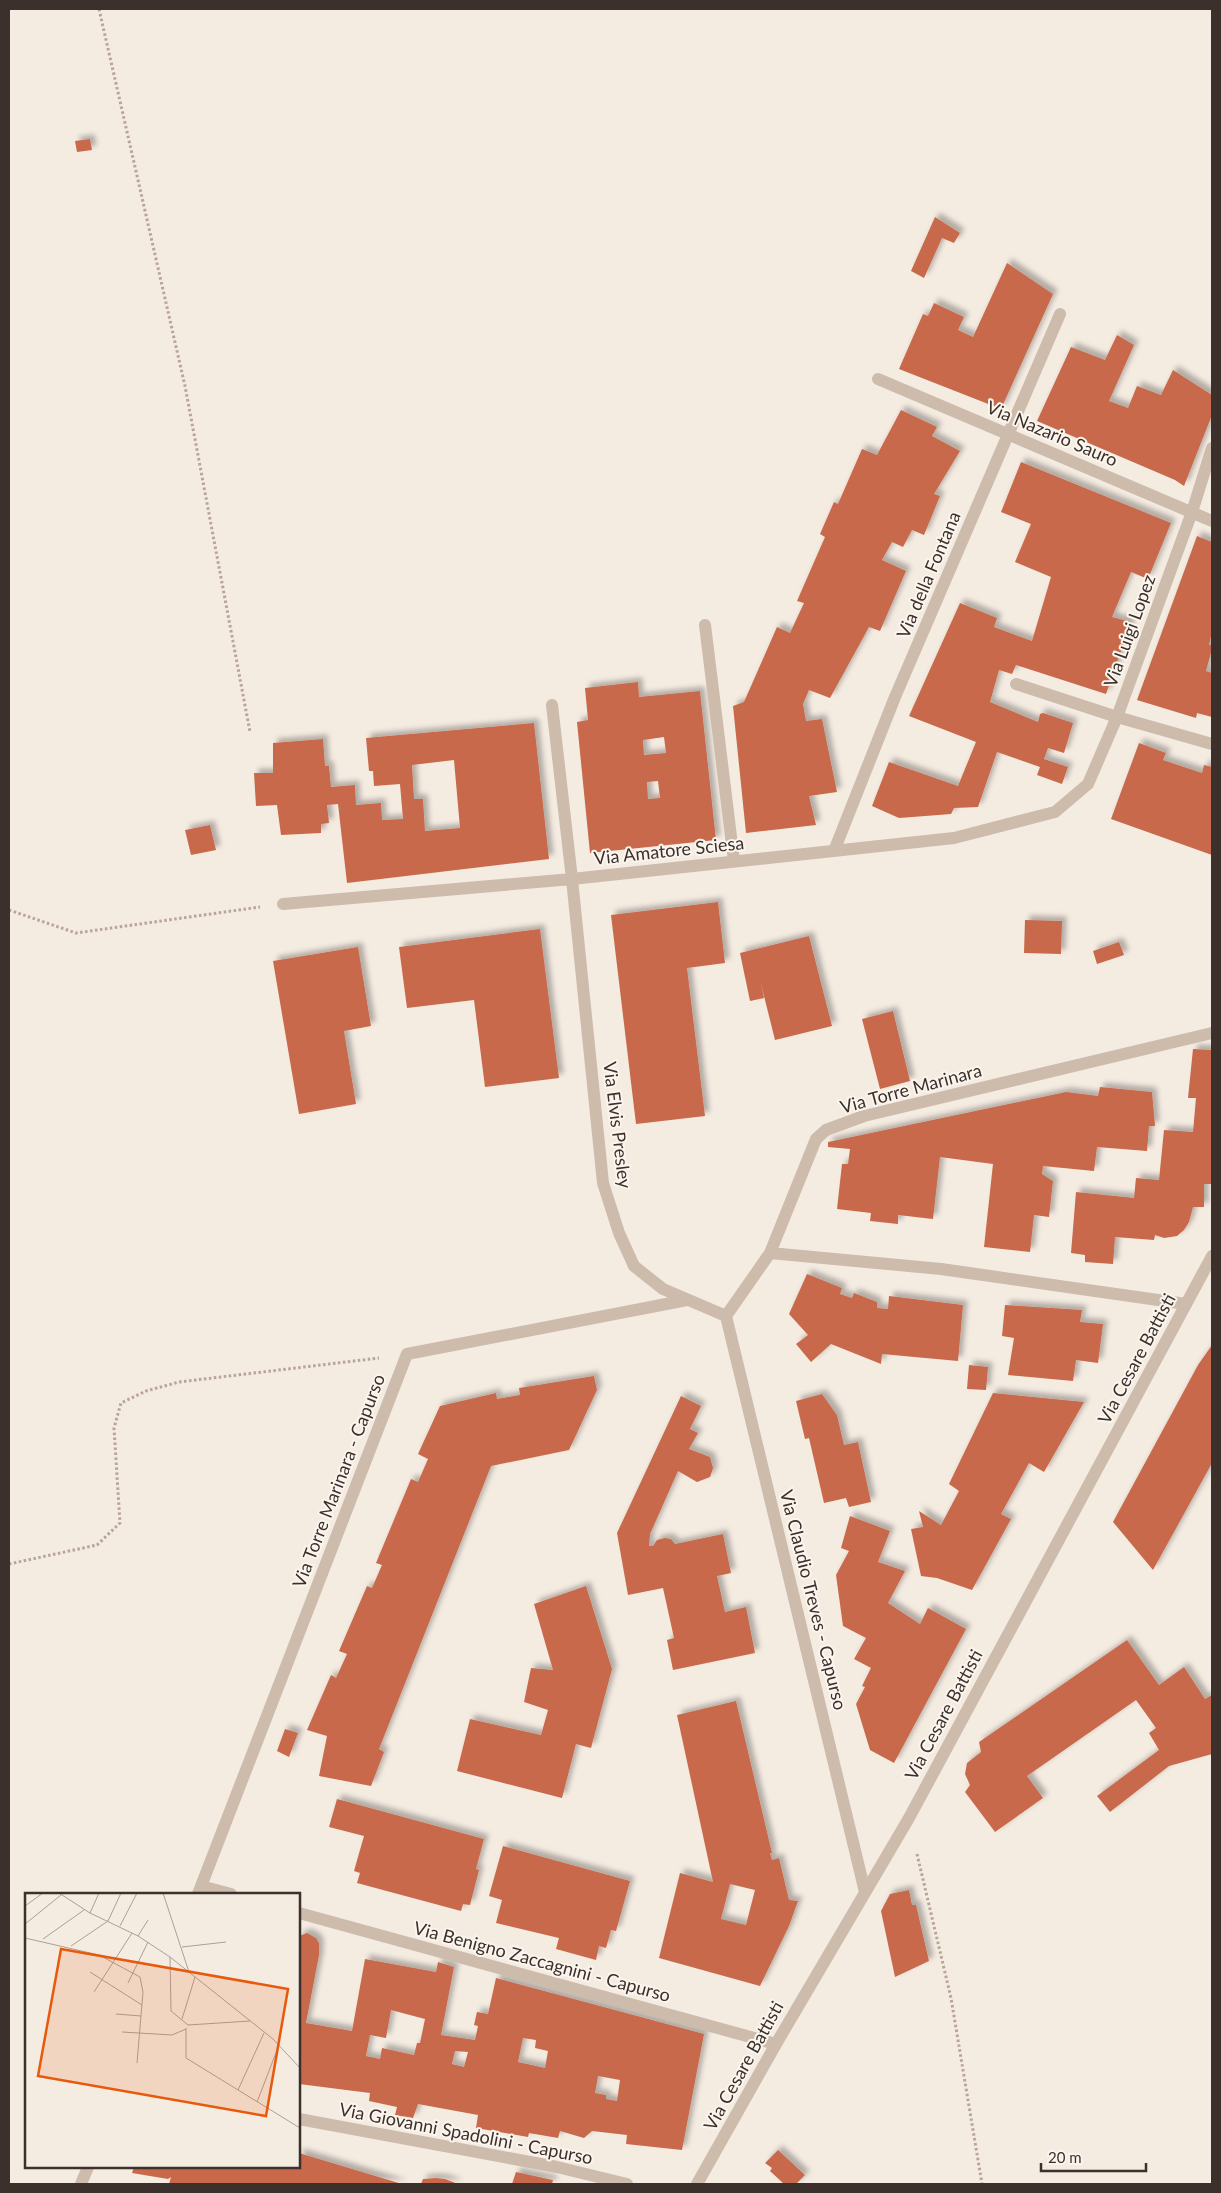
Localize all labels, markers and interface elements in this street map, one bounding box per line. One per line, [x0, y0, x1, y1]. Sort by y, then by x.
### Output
street label: Via Nazario Sauro [984, 396, 1121, 471]
street label: Via della Fontana [891, 508, 965, 641]
street label: Via Luigi Lopez [1099, 571, 1160, 690]
street label: Via Amatore Sciesa [593, 831, 745, 869]
street label: Via Torre Marinara [838, 1059, 984, 1118]
street label: Via Elvis Presley [599, 1060, 637, 1190]
street label: Via Cesare Battisti [1093, 1290, 1180, 1427]
street label: Via Torre Marinara - Capurso [287, 1371, 389, 1591]
street label: Via Claudio Treves - Capurso [776, 1487, 852, 1712]
street label: Via Cesare Battisti [900, 1646, 987, 1783]
inset map [25, 1893, 300, 2168]
street label: Via Benigno Zaccagnini - Capurso [411, 1916, 673, 2006]
street label: Via Cesare Battisti [698, 1997, 788, 2134]
street label: Via Giovanni Spadolini - Capurso [338, 2098, 595, 2168]
scale bar [1041, 2140, 1146, 2172]
text: 20 m [1048, 2148, 1082, 2166]

